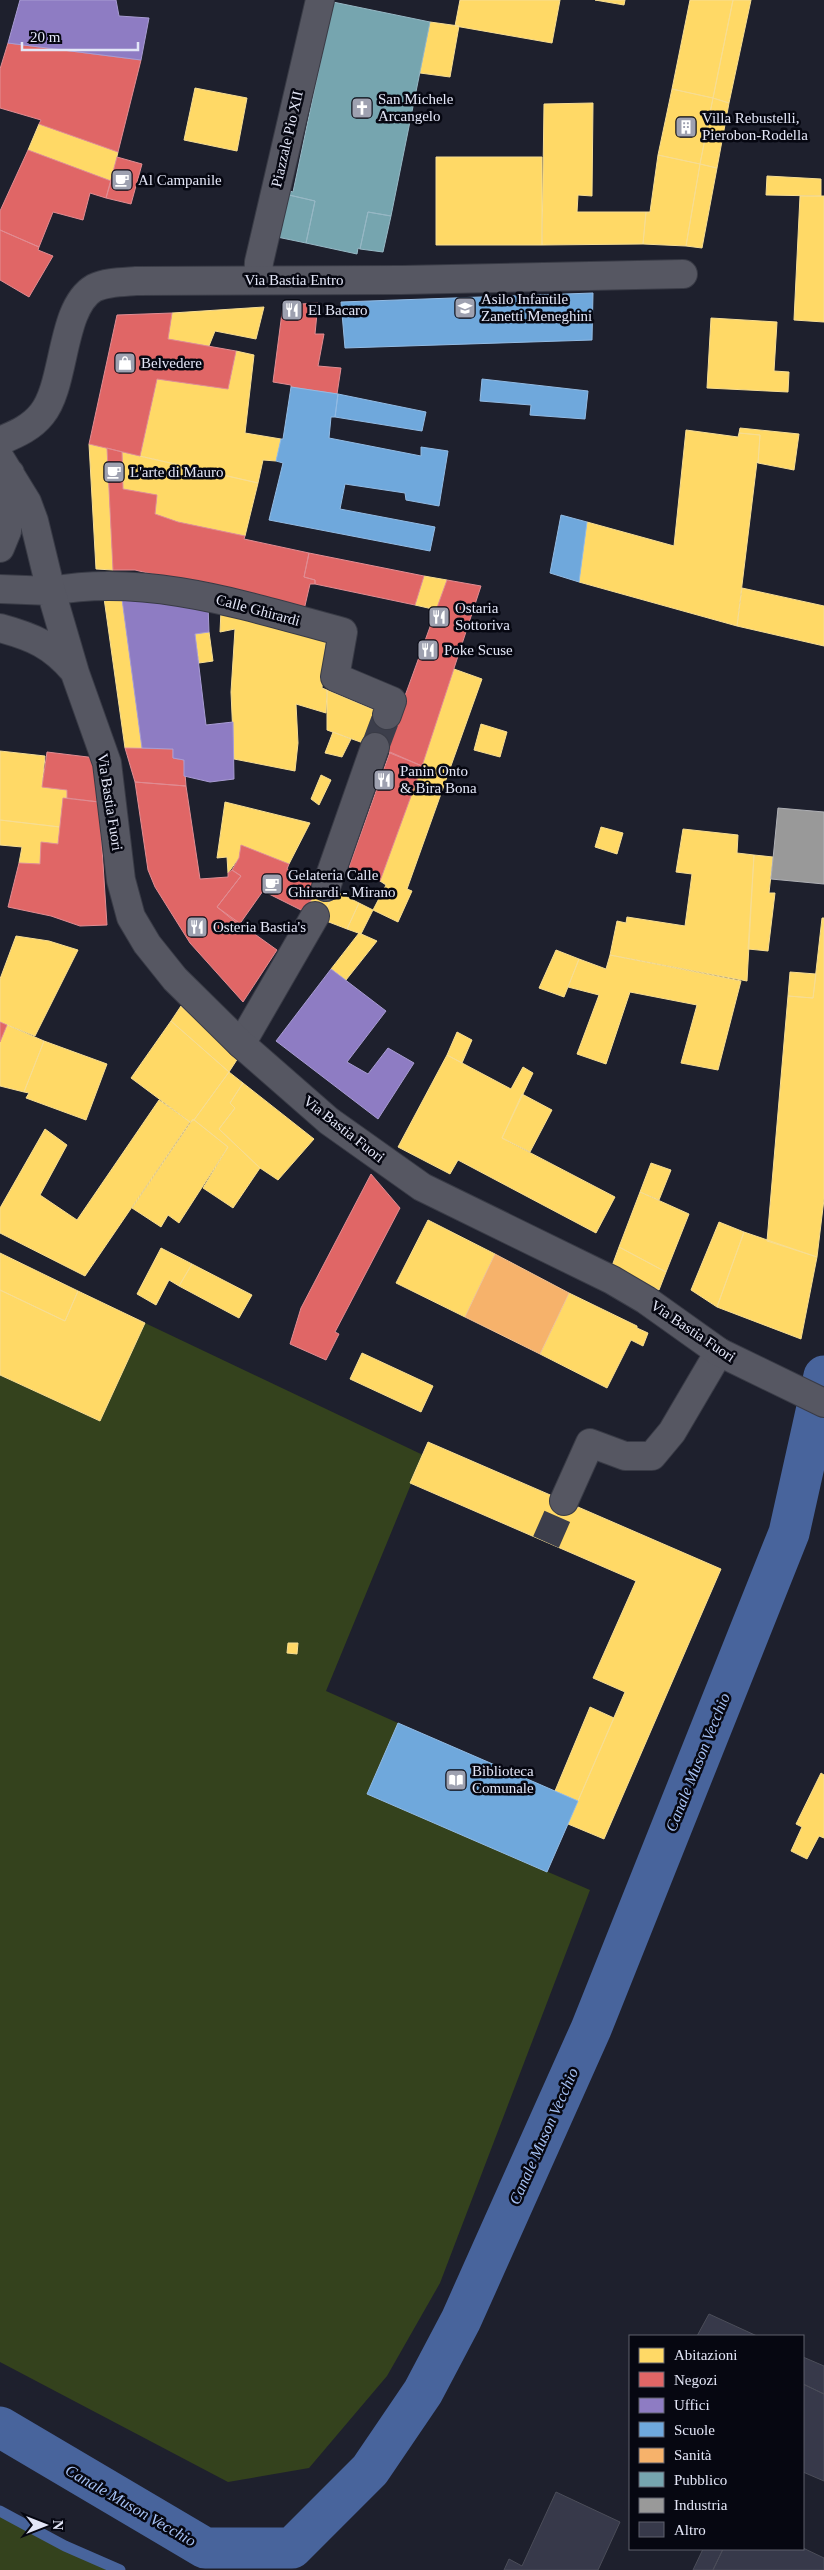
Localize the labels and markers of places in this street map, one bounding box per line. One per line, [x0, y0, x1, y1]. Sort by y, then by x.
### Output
place label: San Michele Arcangelo [378, 91, 454, 124]
church icon: San Michele Arcangelo [350, 96, 374, 120]
place label: Villa Rebustelli, Pierobon-Rodella [702, 110, 808, 143]
building icon: Villa Rebustelli, Pierobon-Rodella [674, 115, 698, 139]
cafe icon: Al Campanile [110, 168, 134, 192]
place label: Al Campanile [138, 172, 222, 188]
place label: Asilo Infantile Zanetti Meneghini [481, 291, 592, 324]
school or university icon: Asilo Infantile Zanetti Meneghini [453, 296, 477, 320]
restaurant icon: El Bacaro [280, 298, 304, 322]
place label: El Bacaro [308, 302, 368, 318]
shop icon: Belvedere [113, 351, 137, 375]
place label: Belvedere [141, 355, 202, 371]
cafe icon: L'arte di Mauro [102, 460, 126, 484]
place label: L'arte di Mauro [130, 464, 224, 480]
place label: Ostaria Sottoriva [455, 600, 510, 633]
restaurant icon: Ostaria Sottoriva [427, 605, 451, 629]
restaurant icon: Poke Scuse [416, 638, 440, 662]
place label: Poke Scuse [444, 642, 513, 658]
place label: Panin Onto & Bira Bona [400, 763, 477, 796]
restaurant icon: Panin Onto & Bira Bona [372, 768, 396, 792]
place label: Gelateria Calle Ghirardi - Mirano [288, 867, 395, 900]
cafe icon: Gelateria Calle Ghirardi - Mirano [260, 872, 284, 896]
restaurant icon: Osteria Bastia's [185, 915, 209, 939]
place label: Osteria Bastia's [213, 919, 306, 935]
place label: Biblioteca Comunale [472, 1763, 534, 1796]
library icon: Biblioteca Comunale [444, 1768, 468, 1792]

